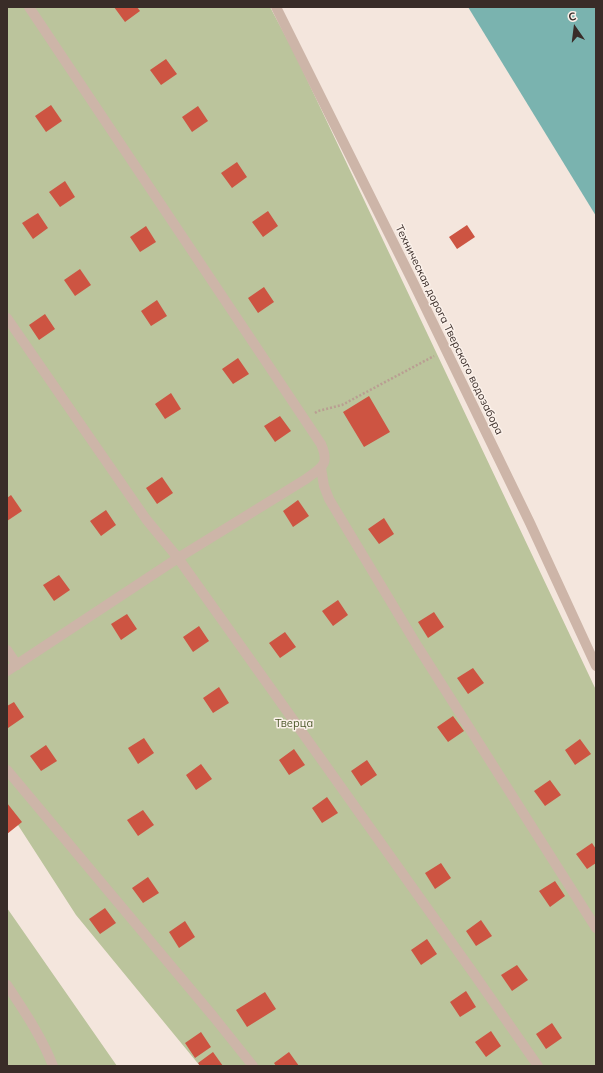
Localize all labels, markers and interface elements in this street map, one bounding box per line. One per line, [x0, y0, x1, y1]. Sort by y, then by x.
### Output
north arrow [555, 8, 595, 48]
text: С [567, 9, 577, 24]
street label: Техническая дорога Тверского водозабора [392, 223, 506, 437]
park label: Тверца [275, 717, 313, 731]

